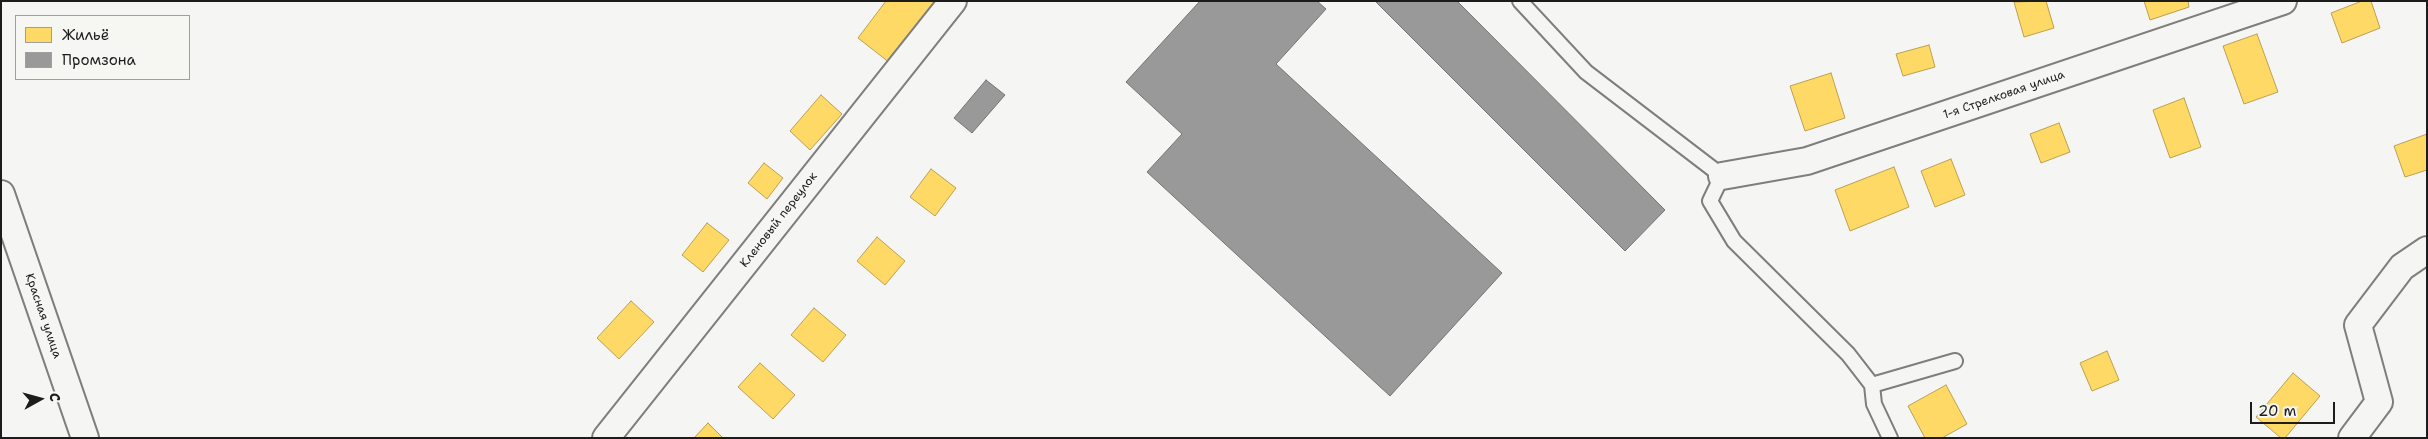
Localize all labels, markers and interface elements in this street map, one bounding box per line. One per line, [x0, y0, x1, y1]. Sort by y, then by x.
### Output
legend [15, 15, 190, 80]
text: Жильё [62, 25, 109, 45]
text: Промзона [62, 50, 136, 70]
street label: 1-я Стрелковая улица [1941, 67, 2067, 123]
street label: Кленовый переулок [737, 170, 821, 270]
street label: Красная улица [22, 272, 64, 360]
north arrow [15, 374, 65, 424]
text: С [45, 392, 64, 403]
scale bar [2253, 392, 2338, 424]
text: 20 m [2258, 401, 2297, 421]

